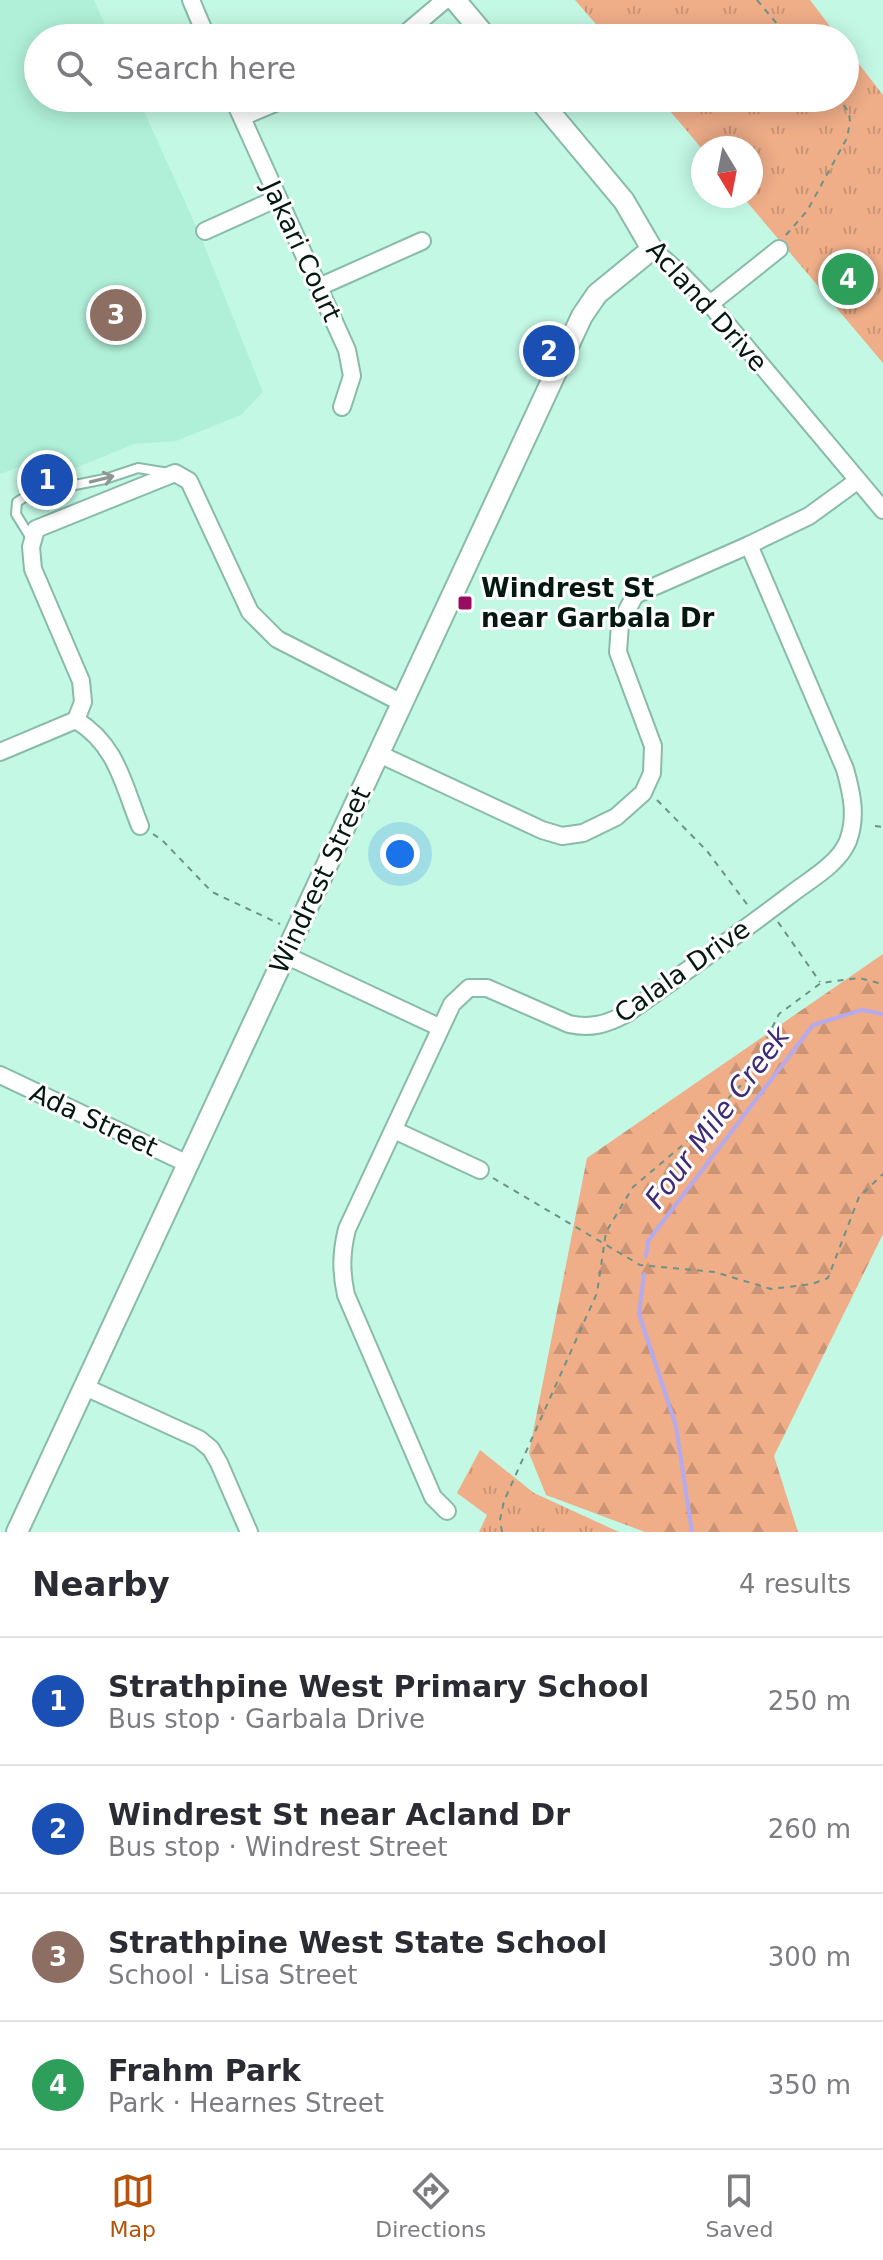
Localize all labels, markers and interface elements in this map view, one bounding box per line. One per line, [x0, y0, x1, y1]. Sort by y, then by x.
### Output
search box [24, 24, 859, 112]
icon: search [52, 46, 96, 90]
text: Search here [116, 51, 296, 86]
north arrow [691, 136, 763, 208]
street label: Jakari Court [255, 174, 348, 326]
street label: Acland Drive [641, 235, 773, 377]
pin: 4 [822, 249, 874, 309]
pin: 3 [90, 285, 142, 345]
pin: 2 [523, 321, 575, 381]
pin: 1 [21, 450, 73, 510]
one-way arrow [89, 470, 115, 485]
place label: Windrest St near Garbala Dr [481, 573, 715, 633]
marker: Windrest St near Garbala Dr [456, 594, 474, 612]
street label: Windrest Street [264, 782, 376, 978]
your location [380, 834, 420, 874]
street label: Calala Drive [609, 913, 755, 1029]
water label: Four Mile Creek [638, 1019, 798, 1215]
street label: Ada Street [26, 1077, 162, 1163]
text: Nearby [32, 1564, 170, 1604]
text: 4 results [739, 1569, 851, 1599]
text: Strathpine West Primary School [108, 1669, 649, 1704]
text: 1 [49, 1686, 67, 1716]
text: 250 m [768, 1686, 851, 1716]
text: Bus stop · Garbala Drive [108, 1704, 425, 1734]
text: Windrest St near Acland Dr [108, 1797, 570, 1832]
text: 2 [49, 1814, 67, 1844]
text: 260 m [768, 1814, 851, 1844]
text: Bus stop · Windrest Street [108, 1832, 448, 1862]
text: Strathpine West State School [108, 1925, 607, 1960]
text: 3 [49, 1942, 67, 1972]
text: 300 m [768, 1942, 851, 1972]
text: School · Lisa Street [108, 1960, 358, 1990]
text: Frahm Park [108, 2053, 301, 2088]
text: 4 [49, 2070, 67, 2100]
text: 350 m [768, 2070, 851, 2100]
text: Park · Hearnes Street [108, 2088, 384, 2118]
tab: Map [110, 2169, 156, 2242]
tab: Directions [375, 2169, 486, 2242]
tab: Saved [705, 2169, 773, 2242]

